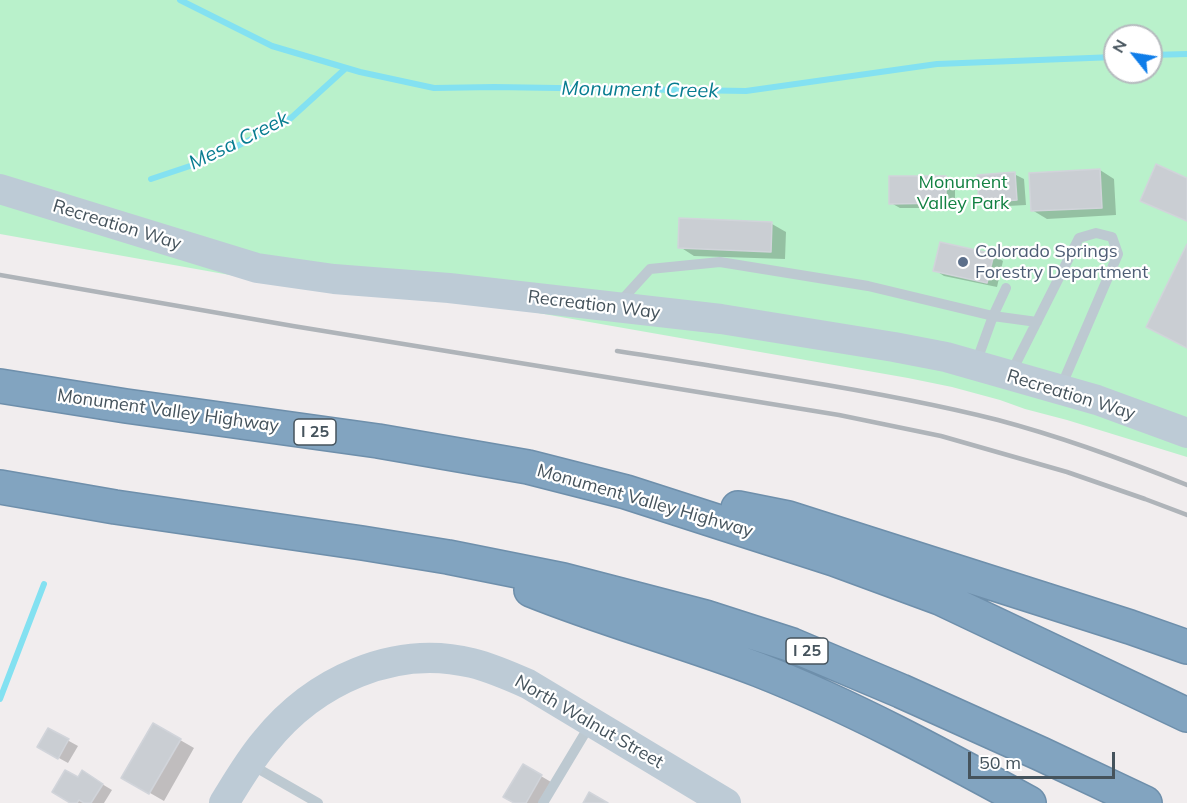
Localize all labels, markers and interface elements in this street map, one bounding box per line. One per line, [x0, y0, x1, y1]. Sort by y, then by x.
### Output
north arrow [1103, 24, 1163, 84]
text: N [1107, 36, 1131, 56]
water label: Monument Creek [561, 77, 719, 103]
water label: Mesa Creek [185, 107, 293, 175]
park label: Monument Valley Park [917, 172, 1009, 214]
street label: Recreation Way [50, 195, 184, 255]
place label: Colorado Springs Forestry Department [975, 241, 1148, 284]
marker: Colorado Springs Forestry Department [956, 255, 970, 269]
street label: Recreation Way [527, 286, 661, 324]
street label: Recreation Way [1004, 365, 1138, 425]
street label: Monument Valley Highway [56, 385, 280, 437]
road number: I 25 [294, 419, 336, 445]
street label: Monument Valley Highway [534, 460, 756, 542]
road number: I 25 [786, 638, 828, 664]
street label: North Walnut Street [511, 671, 667, 773]
scale bar [971, 740, 1118, 778]
text: 50 m [979, 751, 1021, 774]

